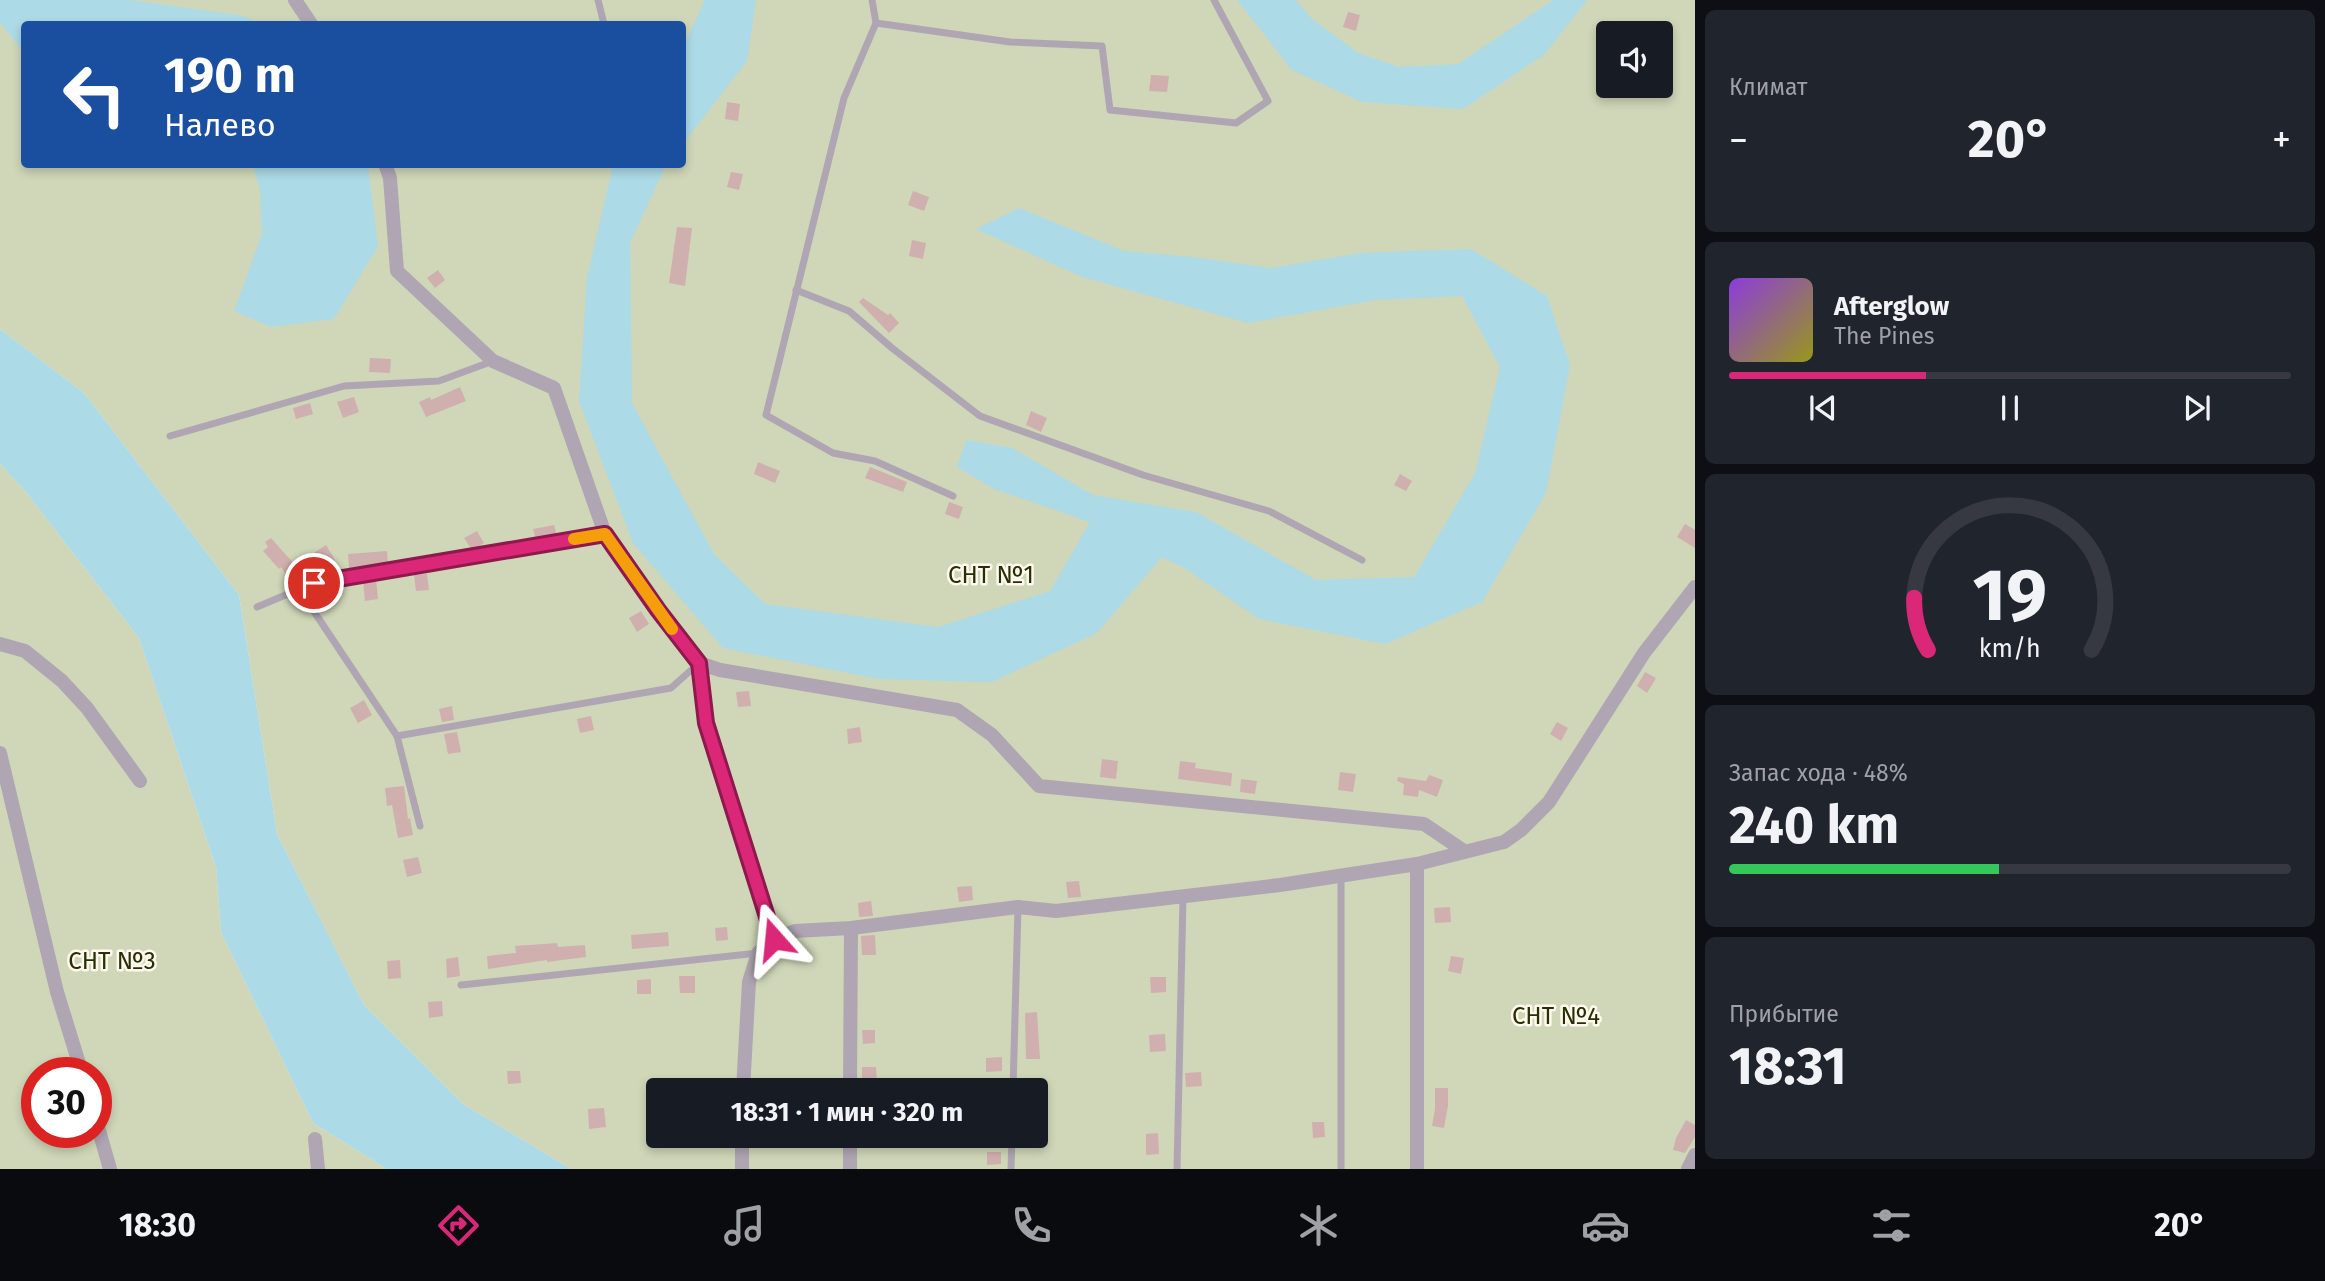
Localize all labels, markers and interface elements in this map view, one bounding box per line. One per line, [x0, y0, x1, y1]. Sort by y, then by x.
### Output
map controls [1596, 21, 1673, 98]
button: sound [1596, 21, 1673, 98]
text: 190 m [164, 46, 296, 105]
icon: left [49, 49, 140, 140]
text: Климат [1729, 73, 1807, 101]
text: Налево [164, 106, 276, 144]
text: 20° [1968, 108, 2052, 171]
text: − [1729, 117, 1748, 163]
text: + [2272, 117, 2291, 163]
text: Afterglow [1834, 291, 1949, 322]
text: The Pines [1834, 322, 1935, 350]
icon: previous [1804, 389, 1842, 427]
icon: pause [1991, 389, 2029, 427]
icon: next [2178, 389, 2216, 427]
pin [284, 553, 344, 613]
text: 19 [1973, 553, 2047, 640]
park label: СНТ №1 [948, 561, 1034, 589]
icon: arrive [295, 564, 333, 602]
text: km/h [1979, 634, 2041, 664]
text: Запас хода · 48% [1729, 759, 1908, 787]
text: 240 km [1729, 794, 1899, 857]
position arrow [737, 902, 811, 976]
park label: СНТ №3 [68, 947, 156, 975]
text: Прибытие [1729, 1000, 1839, 1028]
park label: СНТ №4 [1512, 1002, 1600, 1030]
text: 18:31 [1729, 1035, 1847, 1098]
speed limit sign: 30 [21, 1057, 112, 1148]
text: 18:31 · 1 мин · 320 m [731, 1097, 963, 1128]
icon: directions [434, 1201, 483, 1250]
icon: music [720, 1201, 769, 1250]
icon: phone [1007, 1201, 1056, 1250]
icon: climate [1294, 1201, 1343, 1250]
icon: car [1581, 1201, 1630, 1250]
icon: filters [1867, 1201, 1916, 1250]
text: 18:30 [119, 1206, 196, 1244]
text: 20° [2154, 1206, 2206, 1244]

